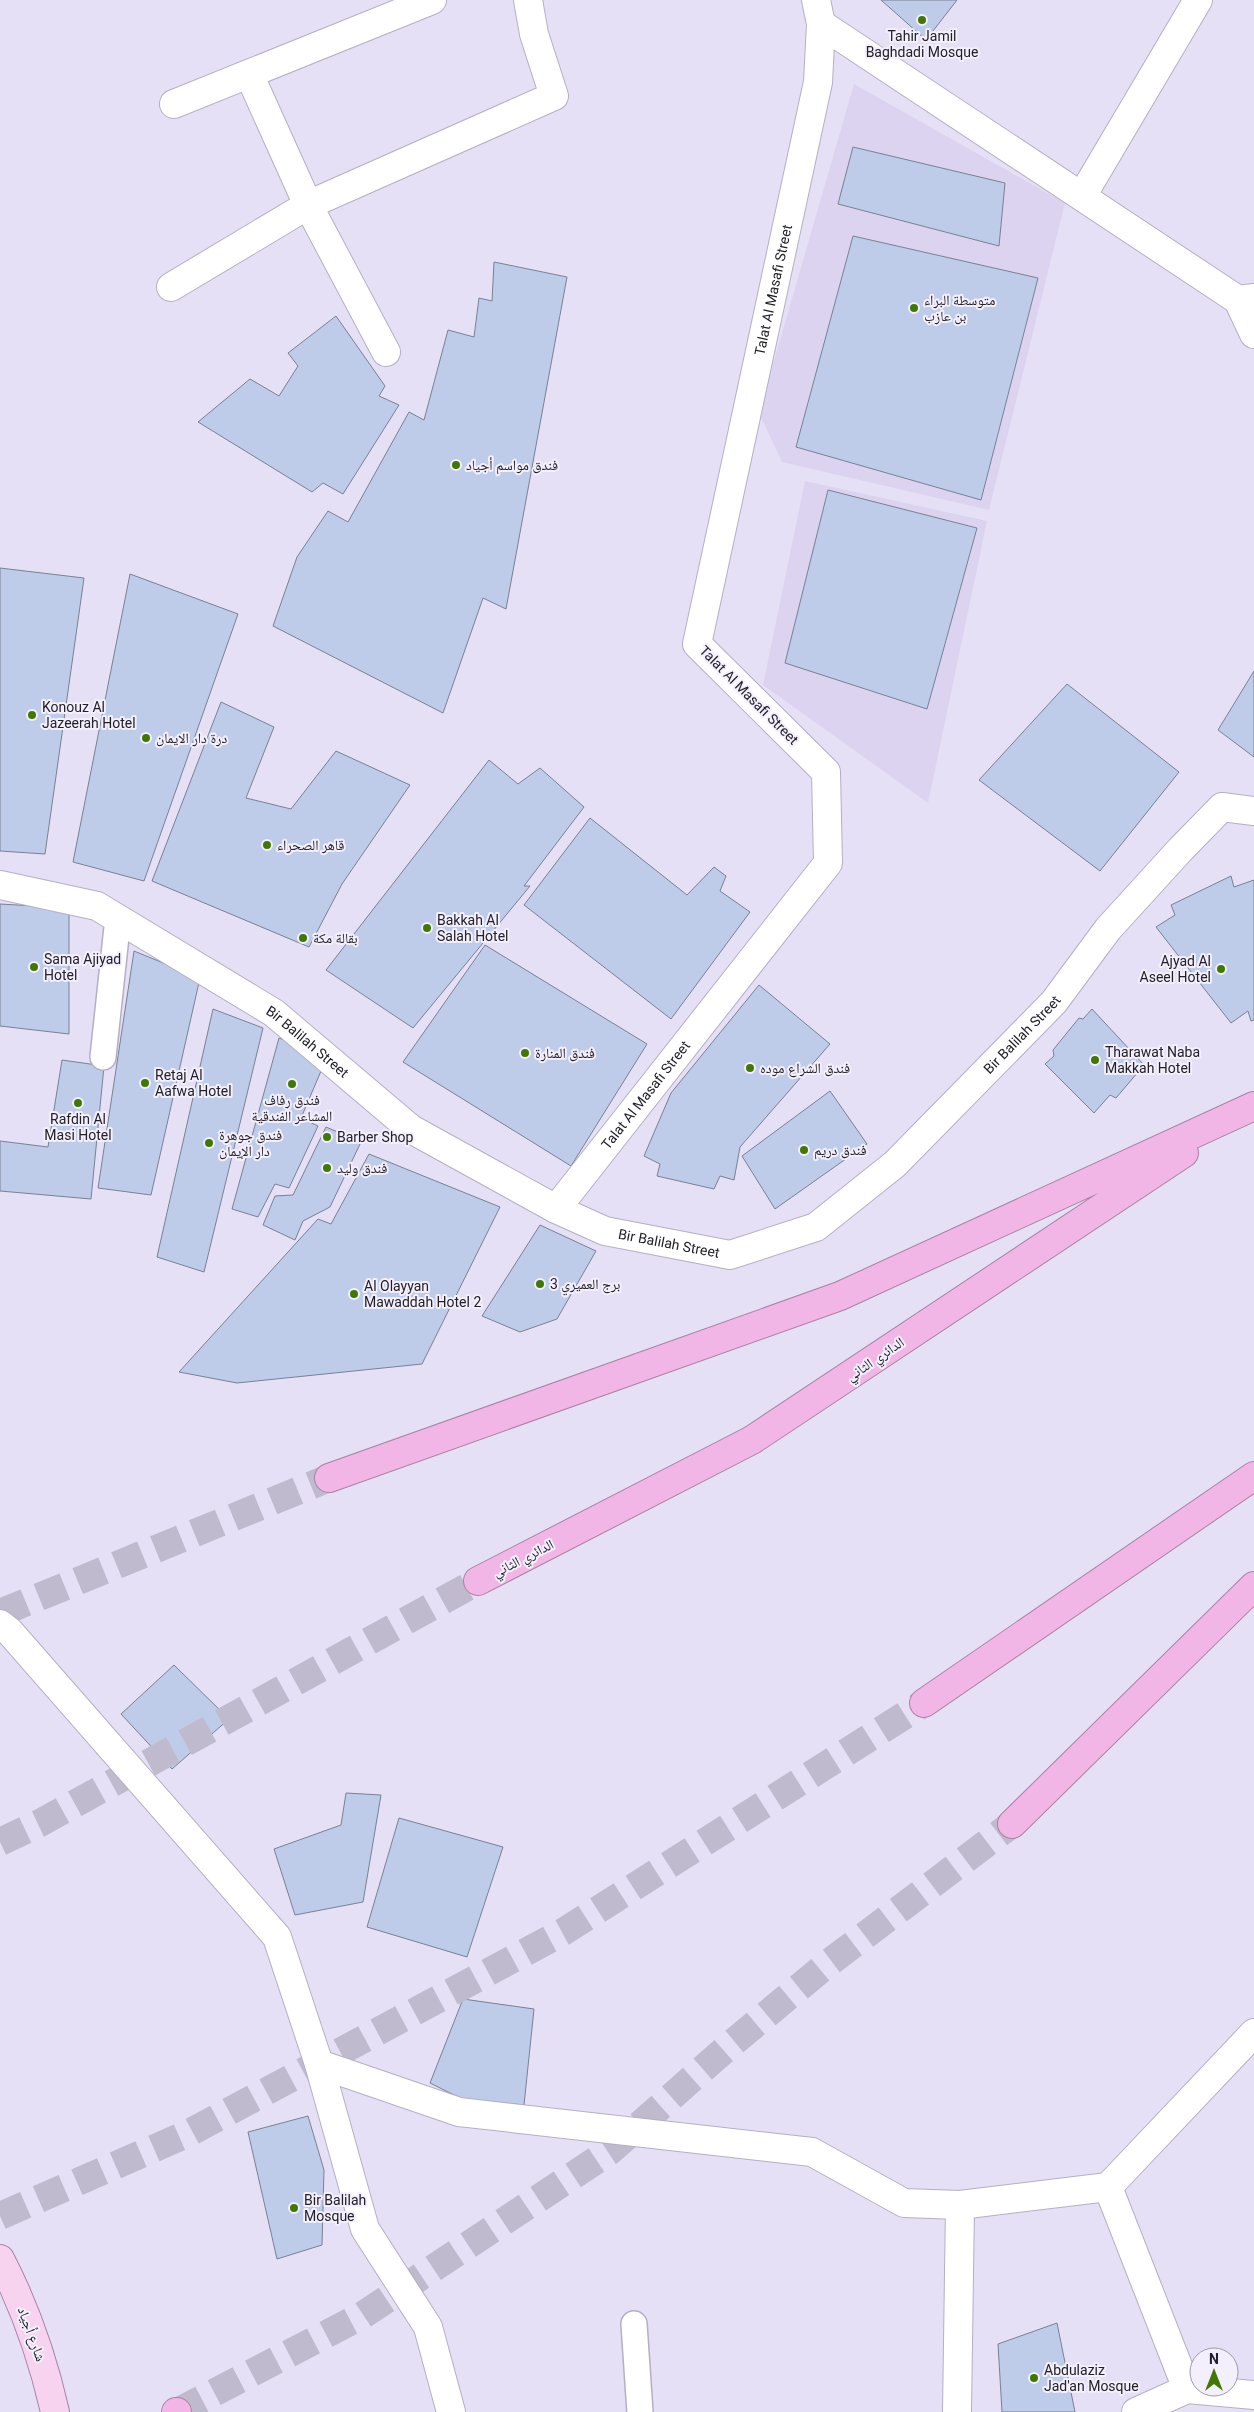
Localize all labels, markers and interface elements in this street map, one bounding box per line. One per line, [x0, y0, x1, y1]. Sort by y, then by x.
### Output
marker: Tahir Jamil Baghdadi Mosque [916, 14, 928, 26]
place label: Tahir Jamil Baghdadi Mosque [866, 28, 978, 60]
street label: Talat Al Masafi Street [751, 223, 795, 357]
place label: متوسطة البراء بن عازب [924, 292, 995, 325]
marker: متوسطة البراء بن عازب [908, 302, 920, 314]
place label: فندق مواسم أجياد [466, 457, 558, 475]
marker: فندق مواسم أجياد [450, 459, 462, 471]
street label: Talat Al Masafi Street [696, 642, 802, 748]
place label: Konouz Al Jazeerah Hotel [42, 699, 136, 731]
marker: Konouz Al Jazeerah Hotel [26, 709, 38, 721]
place label: درة دار الايمان [156, 730, 228, 747]
marker: درة دار الايمان [140, 732, 152, 744]
place label: قاهر الصحراء [277, 837, 344, 854]
marker: قاهر الصحراء [261, 839, 273, 851]
place label: Bakkah Al Salah Hotel [437, 912, 509, 944]
marker: Bakkah Al Salah Hotel [421, 922, 433, 934]
place label: بقالة مكة [313, 930, 358, 946]
marker: بقالة مكة [297, 932, 309, 944]
place label: Sama Ajiyad Hotel [44, 951, 121, 983]
place label: Ajyad Al Aseel Hotel [1140, 953, 1211, 985]
marker: Sama Ajiyad Hotel [28, 961, 40, 973]
marker: Ajyad Al Aseel Hotel [1215, 963, 1227, 975]
street label: Bir Balilah Street [980, 992, 1064, 1077]
street label: Bir Balilah Street [263, 1002, 352, 1081]
street label: Talat Al Masafi Street [598, 1037, 693, 1152]
place label: Tharawat Naba Makkah Hotel [1105, 1044, 1200, 1076]
place label: فندق المنارة [535, 1045, 595, 1062]
marker: فندق المنارة [519, 1047, 531, 1059]
marker: Tharawat Naba Makkah Hotel [1089, 1054, 1101, 1066]
place label: فندق الشراع موده [760, 1060, 850, 1078]
marker: فندق الشراع موده [744, 1062, 756, 1074]
place label: Retaj Al Aafwa Hotel [155, 1067, 232, 1099]
marker: Retaj Al Aafwa Hotel [139, 1077, 151, 1089]
marker: فندق رفاف المشاعر الفندقية [286, 1078, 298, 1090]
place label: فندق رفاف المشاعر الفندقية [252, 1092, 332, 1125]
marker: Rafdin Al Masi Hotel [72, 1097, 84, 1109]
place label: Rafdin Al Masi Hotel [44, 1111, 112, 1143]
place label: فندق جوهرة دار الإيمان [219, 1127, 282, 1160]
place label: Barber Shop [337, 1129, 414, 1145]
marker: Barber Shop [321, 1131, 333, 1143]
marker: فندق جوهرة دار الإيمان [203, 1137, 215, 1149]
place label: فندق دريم [814, 1142, 867, 1160]
marker: فندق دريم [798, 1144, 810, 1156]
place label: فندق وليد [337, 1160, 387, 1177]
marker: فندق وليد [321, 1162, 333, 1174]
street label: Bir Balilah Street [617, 1226, 721, 1261]
place label: برج العميري 3 [550, 1276, 621, 1296]
place label: Al Olayyan Mawaddah Hotel 2 [364, 1278, 481, 1310]
marker: برج العميري 3 [534, 1278, 546, 1290]
marker: Al Olayyan Mawaddah Hotel 2 [348, 1288, 360, 1300]
street label: الدائري الثاني [843, 1334, 909, 1387]
street label: الدائري الثاني [490, 1536, 558, 1583]
place label: Bir Balilah Mosque [304, 2192, 366, 2224]
marker: Bir Balilah Mosque [288, 2202, 300, 2214]
street label: شارع أجياد [13, 2305, 49, 2364]
north arrow [1189, 2347, 1239, 2397]
text: N [1209, 2351, 1219, 2367]
place label: Abdulaziz Jad'an Mosque [1044, 2362, 1139, 2394]
marker: Abdulaziz Jad'an Mosque [1028, 2372, 1040, 2384]

